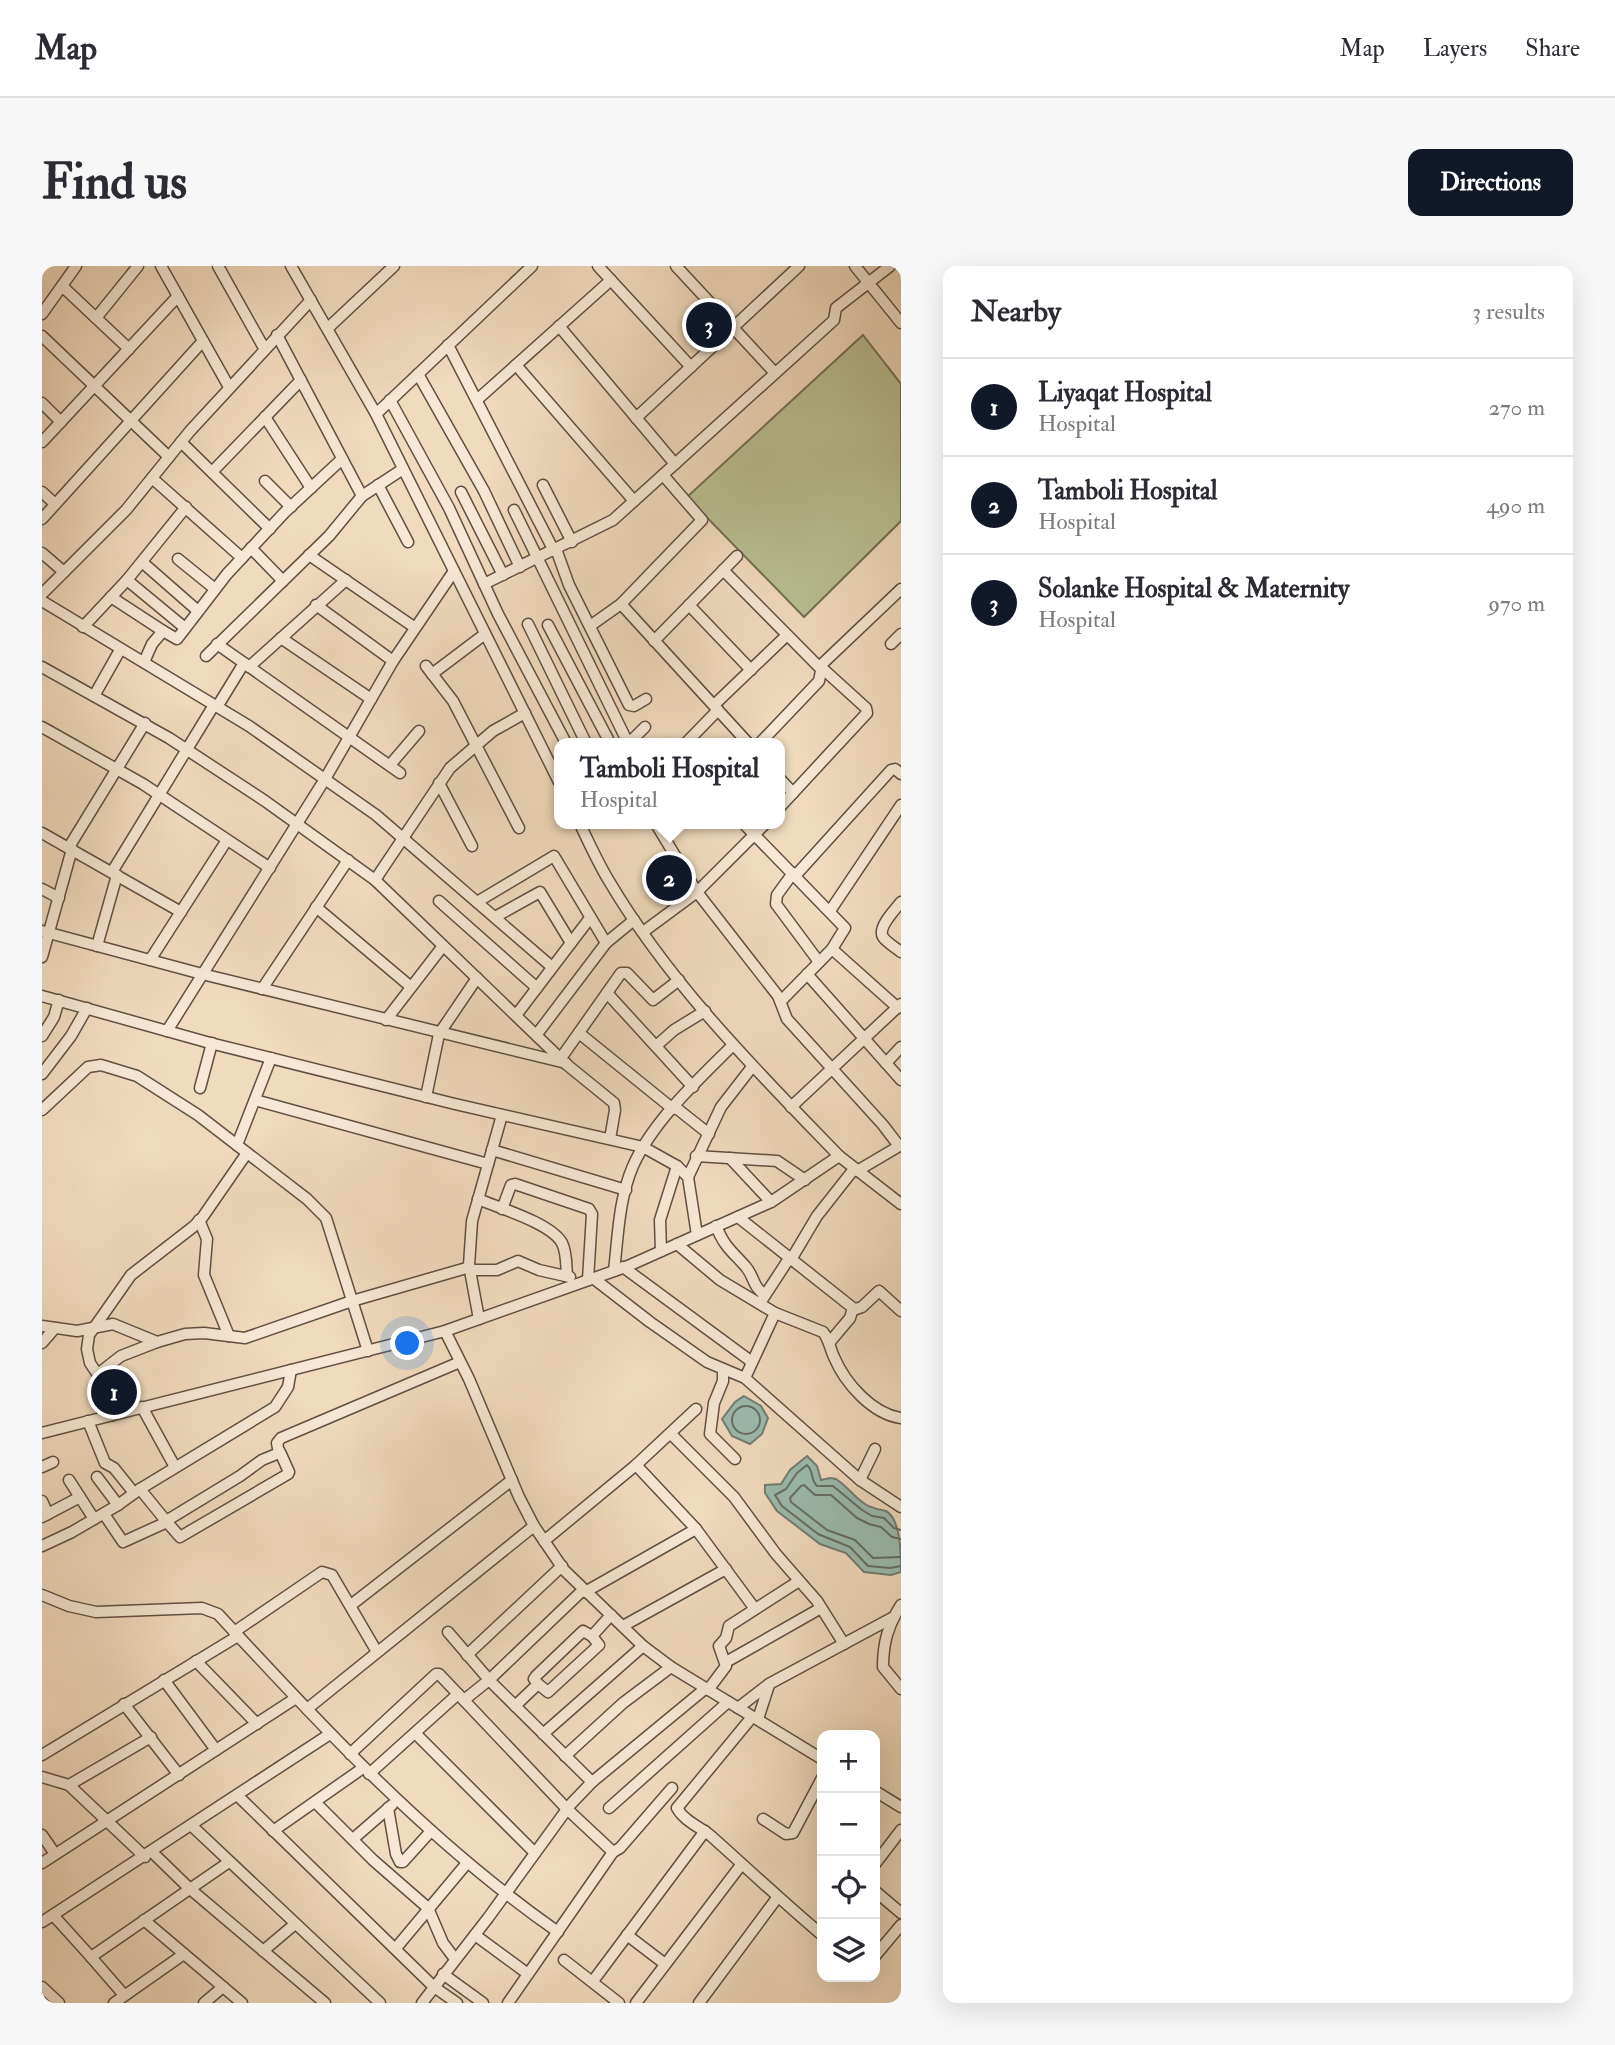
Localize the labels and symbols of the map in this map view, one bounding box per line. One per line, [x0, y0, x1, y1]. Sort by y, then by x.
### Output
pin: 3 [686, 299, 732, 351]
pin: 2 [646, 852, 692, 904]
your location [390, 1326, 424, 1360]
pin: 1 [91, 1366, 137, 1418]

